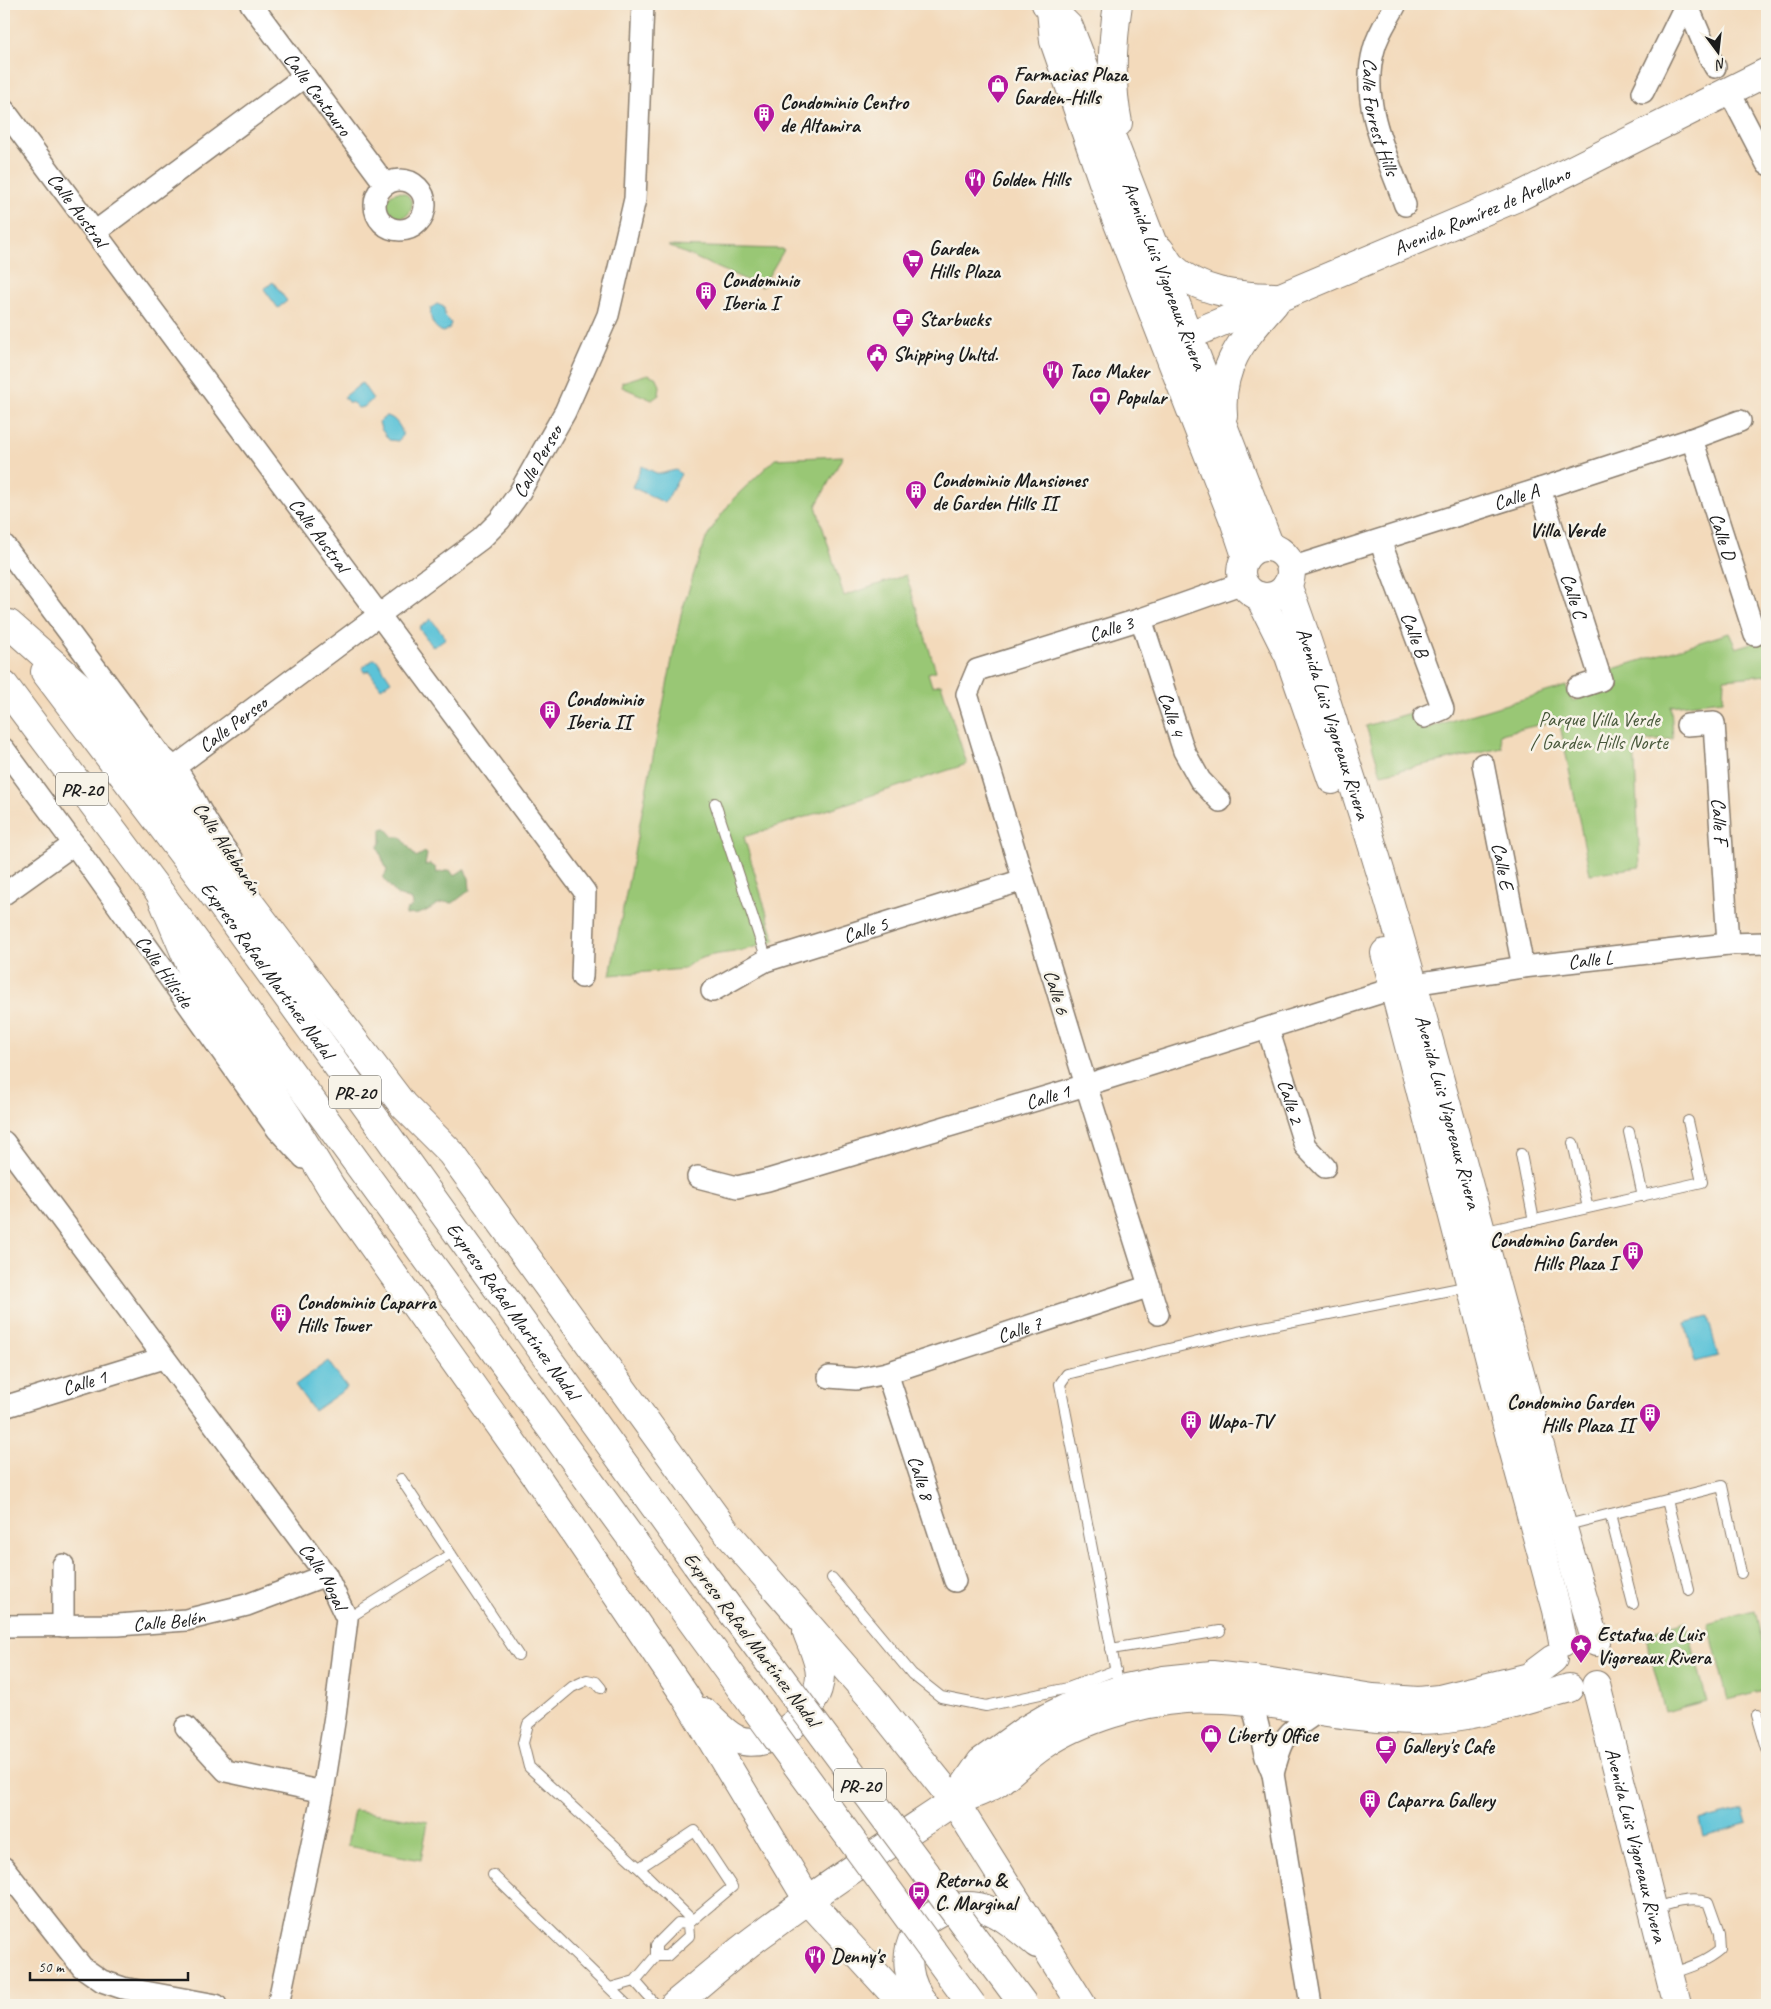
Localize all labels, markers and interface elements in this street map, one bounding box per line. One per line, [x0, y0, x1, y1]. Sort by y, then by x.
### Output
north arrow [1694, 28, 1744, 78]
street label: Calle Centauro [278, 47, 357, 142]
text: N [1713, 55, 1728, 74]
street label: Calle Forrest Hills [1357, 57, 1405, 182]
place label: Farmacias Plaza Garden-Hills [1014, 62, 1129, 110]
shop icon: Farmacias Plaza Garden-Hills [986, 73, 1010, 104]
place label: Condominio Centro de Altamira [780, 90, 910, 138]
building icon: Condominio Centro de Altamira [752, 102, 776, 133]
street label: Avenida Ramírez de Arellano [1390, 160, 1576, 261]
restaurant icon: Golden Hills [963, 167, 987, 198]
place label: Golden Hills [991, 167, 1072, 192]
street label: Calle Austral [42, 168, 116, 255]
street label: Avenida Luis Vigoreaux Rivera [1117, 178, 1213, 375]
place label: Garden Hills Plaza [929, 236, 1002, 284]
supermarket icon: Garden Hills Plaza [901, 248, 925, 279]
place label: Condominio Iberia I [722, 268, 801, 316]
building icon: Condominio Iberia I [694, 280, 718, 311]
cafe icon: Starbucks [891, 307, 915, 338]
place label: Starbucks [919, 307, 992, 332]
public building icon: Shipping Unltd. [865, 342, 889, 373]
place label: Shipping Unltd. [893, 342, 999, 367]
restaurant icon: Taco Maker [1041, 359, 1065, 390]
place label: Taco Maker [1069, 359, 1152, 384]
bank icon: Popular [1088, 385, 1112, 416]
place label: Popular [1116, 385, 1169, 410]
street label: Calle Perseo [507, 419, 569, 502]
place label: Condominio Mansiones de Garden Hills II [932, 468, 1089, 516]
street label: Calle A [1490, 478, 1543, 516]
building icon: Condominio Mansiones de Garden Hills II [904, 479, 928, 510]
street label: Calle Austral [283, 493, 357, 580]
street label: Calle D [1704, 510, 1742, 564]
district label: Villa Verde [1529, 517, 1607, 543]
street label: Calle C [1555, 570, 1593, 624]
street label: Calle B [1395, 609, 1435, 663]
street label: Calle 3 [1086, 610, 1138, 647]
street label: Avenida Luis Vigoreaux Rivera [1291, 624, 1376, 824]
place label: Condominio Iberia II [566, 687, 645, 735]
street label: Calle Perseo [194, 689, 274, 758]
street label: Calle 4 [1153, 689, 1191, 742]
building icon: Condominio Iberia II [538, 699, 562, 730]
park label: Parque Villa Verde / Garden Hills Norte [1530, 707, 1669, 755]
road number: PR-20 [56, 772, 108, 806]
street label: Calle Aldebarán [187, 797, 268, 900]
street label: Calle F [1706, 797, 1734, 849]
street label: Calle E [1486, 841, 1520, 894]
street label: Expreso Rafael Martínez Nadal [195, 877, 342, 1066]
street label: Calle 5 [840, 911, 892, 949]
street label: Calle Hillside [130, 930, 199, 1014]
street label: Calle L [1567, 945, 1614, 975]
street label: Calle 6 [1038, 967, 1075, 1018]
street label: Avenida Luis Vigoreaux Rivera [1409, 1012, 1487, 1213]
road number: PR-20 [329, 1076, 381, 1108]
street label: Calle 2 [1272, 1076, 1310, 1129]
street label: Calle 1 [1023, 1078, 1074, 1115]
street label: Expreso Rafael Martínez Nadal [441, 1218, 587, 1407]
place label: Condomino Garden Hills Plaza I [1490, 1228, 1622, 1276]
building icon: Condomino Garden Hills Plaza I [1621, 1240, 1645, 1271]
place label: Condominio Caparra Hills Tower [297, 1290, 438, 1338]
building icon: Condominio Caparra Hills Tower [269, 1302, 293, 1333]
street label: Calle 7 [994, 1310, 1046, 1349]
street label: Calle 1 [59, 1364, 111, 1401]
place label: Condomino Garden Hills Plaza II [1507, 1390, 1638, 1438]
building icon: Condomino Garden Hills Plaza II [1638, 1402, 1662, 1433]
building icon: Wapa-TV [1179, 1409, 1203, 1440]
place label: Wapa-TV [1207, 1409, 1276, 1434]
street label: Calle 8 [902, 1452, 940, 1505]
street label: Calle Nogal [293, 1538, 354, 1617]
street label: Expreso Rafael Martínez Nadal [678, 1547, 828, 1734]
street label: Calle Belén [132, 1604, 208, 1637]
place label: Estatua de Luis Vigoreaux Rivera [1597, 1622, 1712, 1670]
place icon: Estatua de Luis Vigoreaux Rivera [1569, 1633, 1593, 1664]
shop icon: Liberty Office [1199, 1723, 1223, 1754]
place label: Liberty Office [1227, 1723, 1320, 1748]
cafe icon: Gallery's Cafe [1374, 1734, 1398, 1765]
place label: Gallery's Cafe [1402, 1734, 1495, 1759]
street label: Avenida Luis Vigoreaux Rivera [1599, 1745, 1673, 1946]
road number: PR-20 [834, 1768, 886, 1802]
building icon: Caparra Gallery [1358, 1788, 1382, 1819]
place label: Caparra Gallery [1386, 1788, 1497, 1813]
place label: Retorno & C. Marginal [935, 1868, 1021, 1916]
bus stop icon: Retorno & C. Marginal [907, 1880, 931, 1911]
restaurant icon: Denny's [803, 1944, 827, 1975]
place label: Denny's [831, 1944, 886, 1969]
scale bar [30, 1949, 188, 1981]
text: 50 m [38, 1958, 65, 1977]

